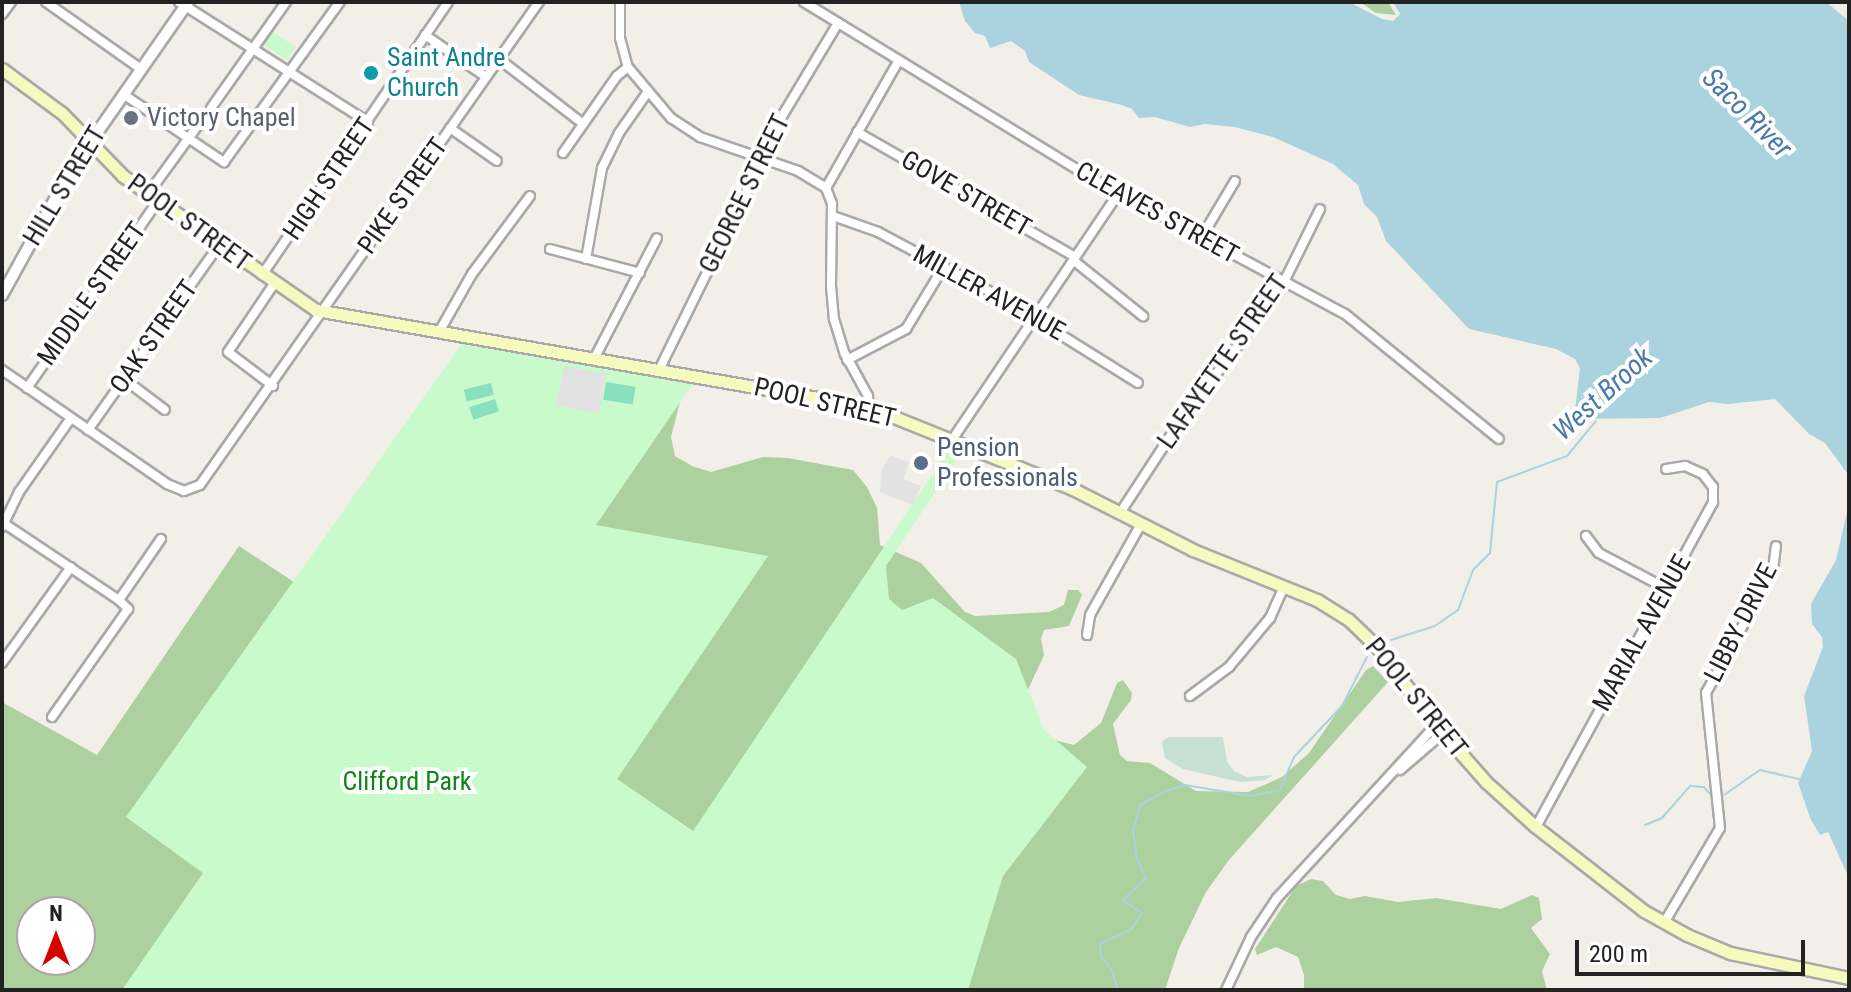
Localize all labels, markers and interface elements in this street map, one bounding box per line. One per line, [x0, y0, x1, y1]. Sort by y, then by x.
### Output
place label: Saint Andre Church [387, 42, 506, 104]
water label: Saco River [1695, 61, 1799, 165]
marker: Saint Andre Church [362, 64, 380, 82]
place label: Victory Chapel [147, 102, 296, 134]
marker: Victory Chapel [122, 109, 140, 127]
street label: GEORGE STREET [693, 110, 797, 278]
street label: HIGH STREET [277, 112, 381, 246]
street label: HILL STREET [17, 121, 113, 251]
street label: PIKE STREET [352, 132, 454, 260]
street label: GOVE STREET [896, 144, 1036, 244]
street label: CLEAVES STREET [1070, 155, 1244, 271]
street label: POOL STREET [121, 168, 257, 278]
street label: MIDDLE STREET [31, 216, 153, 372]
street label: MILLER AVENUE [908, 238, 1070, 348]
street label: LAFAYETTE STREET [1151, 269, 1295, 455]
street label: OAK STREET [104, 274, 204, 400]
water label: West Brook [1546, 341, 1660, 447]
street label: POOL STREET [751, 372, 899, 434]
place label: Pension Professionals [937, 432, 1078, 494]
marker: Pension Professionals [912, 454, 930, 472]
street label: MARIAL AVENUE [1586, 549, 1698, 717]
street label: LIBBY DRIVE [1698, 559, 1784, 687]
street label: POOL STREET [1358, 632, 1474, 764]
park label: Clifford Park [342, 766, 472, 798]
north arrow [16, 896, 96, 976]
text: N [49, 901, 63, 926]
scale bar [1579, 924, 1809, 974]
text: 200 m [1589, 940, 1648, 968]

